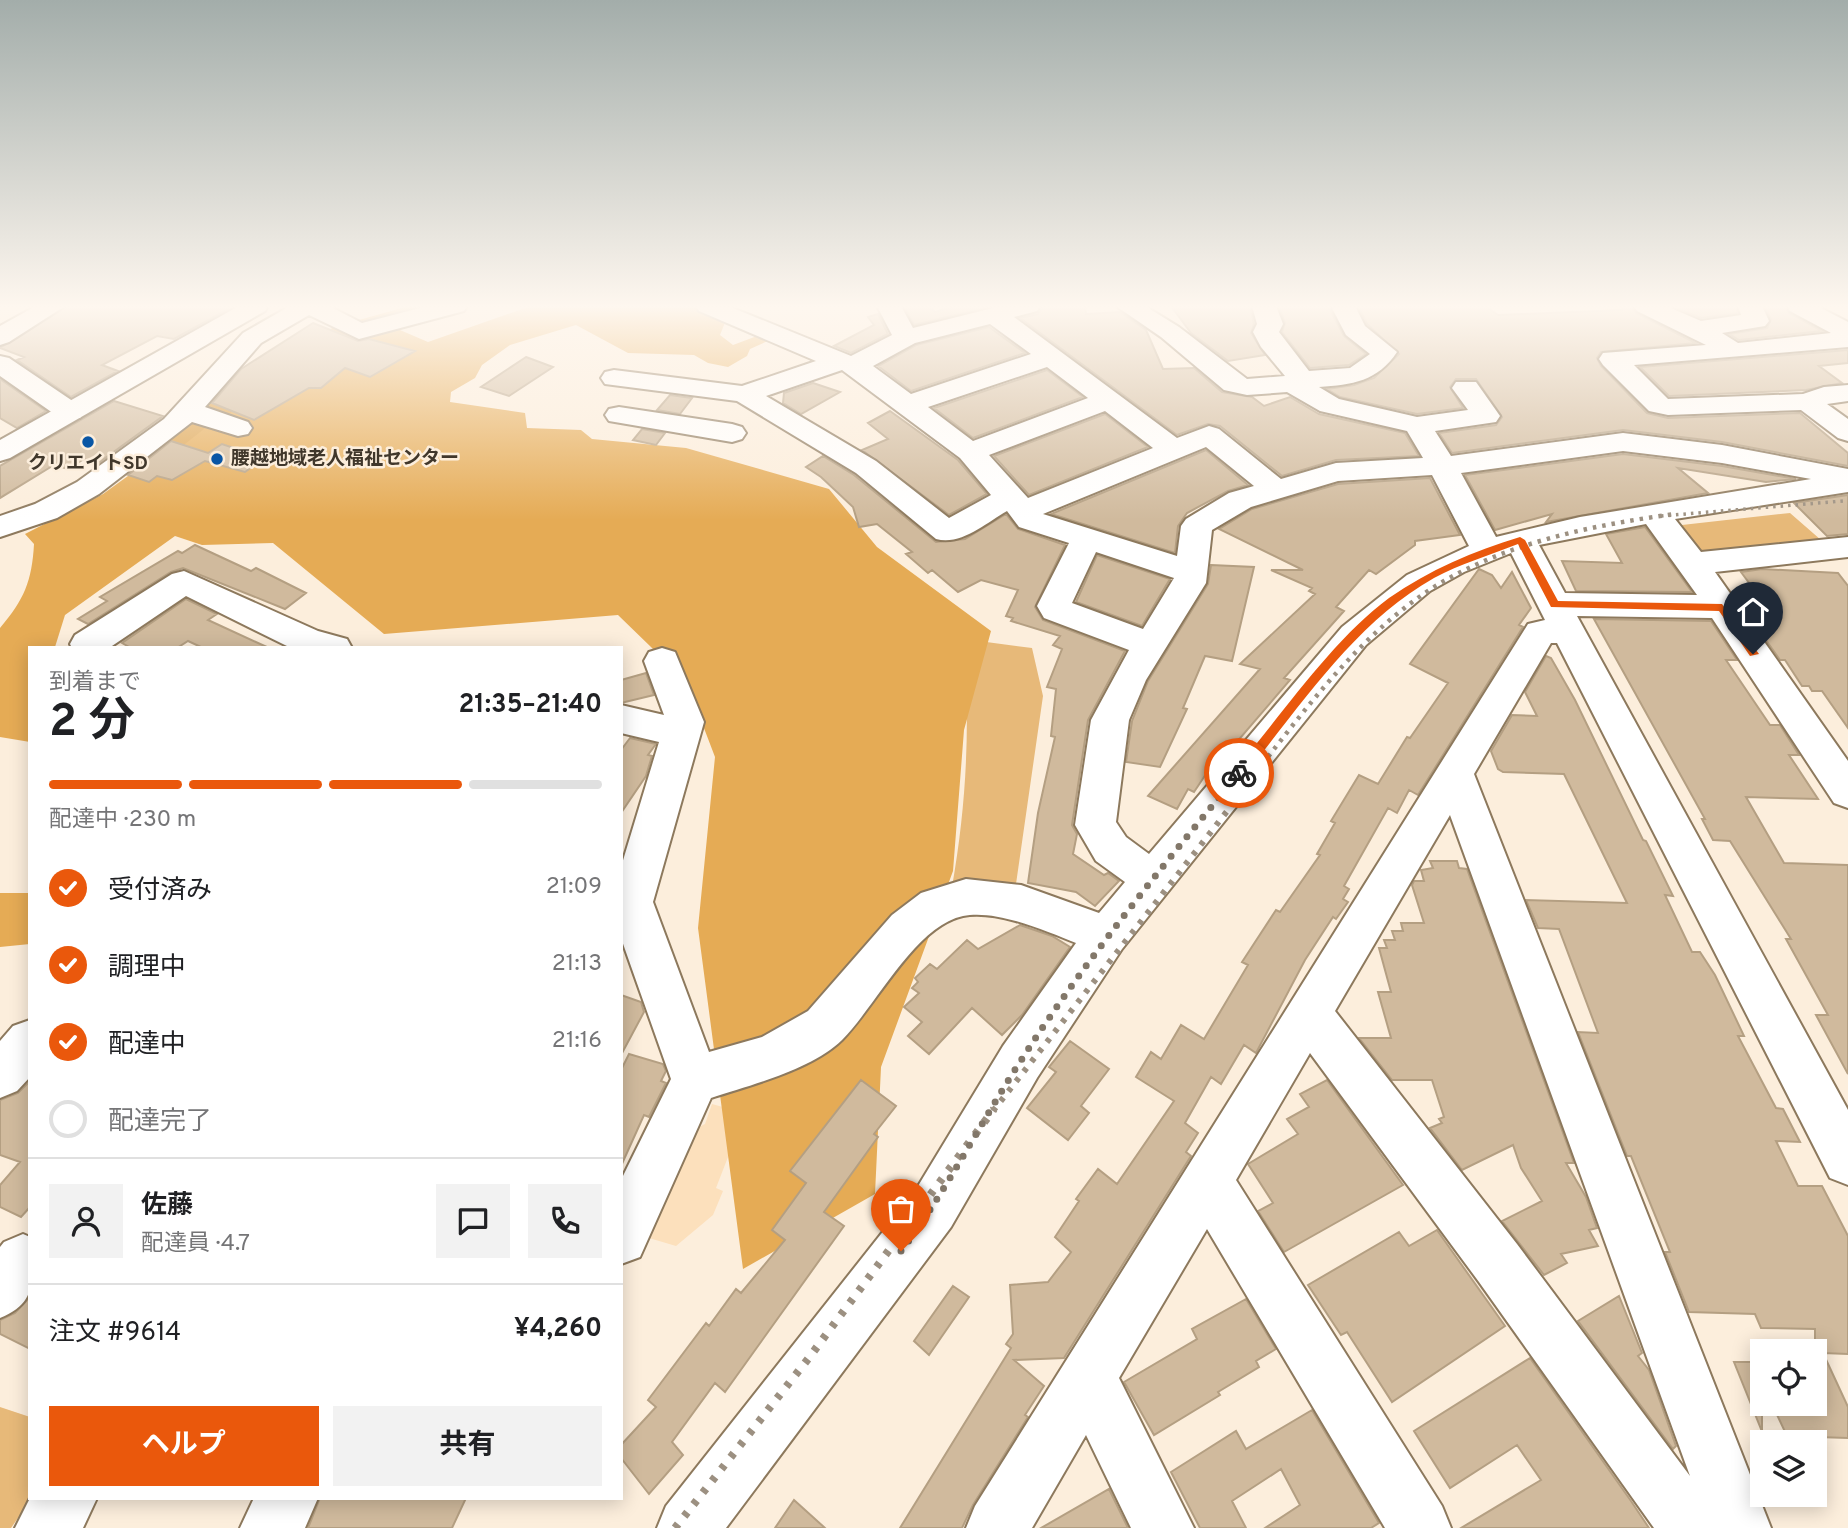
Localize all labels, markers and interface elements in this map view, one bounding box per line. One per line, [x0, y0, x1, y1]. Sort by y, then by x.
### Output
marker: クリエイトSD [80, 434, 96, 450]
place label: 腰越地域老人福祉センター [231, 447, 459, 471]
marker: 腰越地域老人福祉センター [209, 451, 225, 467]
place label: クリエイトSD [28, 452, 148, 476]
pin [1723, 582, 1783, 654]
icon: home [1734, 593, 1772, 631]
text: 到着まで [49, 669, 141, 698]
text: 21:35–21:40 [458, 689, 602, 722]
text: 2 分 [49, 694, 135, 753]
courier [1204, 738, 1274, 808]
icon: bike [1220, 754, 1258, 792]
text: 配達中 · 230 m [49, 806, 196, 835]
icon: check [49, 869, 87, 907]
text: 21:09 [546, 873, 602, 902]
text: 受付済み [108, 875, 212, 908]
icon: check [49, 946, 87, 984]
text: 21:13 [552, 950, 602, 979]
text: 調理中 [108, 952, 186, 985]
icon: check [49, 1023, 87, 1061]
text: 21:16 [552, 1027, 602, 1056]
text: 配達中 [108, 1029, 186, 1062]
text: 配達完了 [108, 1106, 212, 1139]
pin [871, 1179, 931, 1251]
button: person [49, 1184, 123, 1258]
button: chat [436, 1184, 510, 1258]
button: phone [528, 1184, 602, 1258]
text: 佐藤 [141, 1190, 193, 1223]
icon: bag [882, 1190, 920, 1228]
text: 配達員 · 4.7 [141, 1230, 250, 1259]
text: ¥4,260 [514, 1313, 602, 1346]
text: 注文 #9614 [49, 1317, 181, 1350]
map controls [1750, 1339, 1827, 1507]
button: locate [1750, 1339, 1827, 1416]
button: ヘルプ [49, 1406, 319, 1486]
button: 共有 [333, 1406, 602, 1486]
button: layers [1750, 1430, 1827, 1507]

